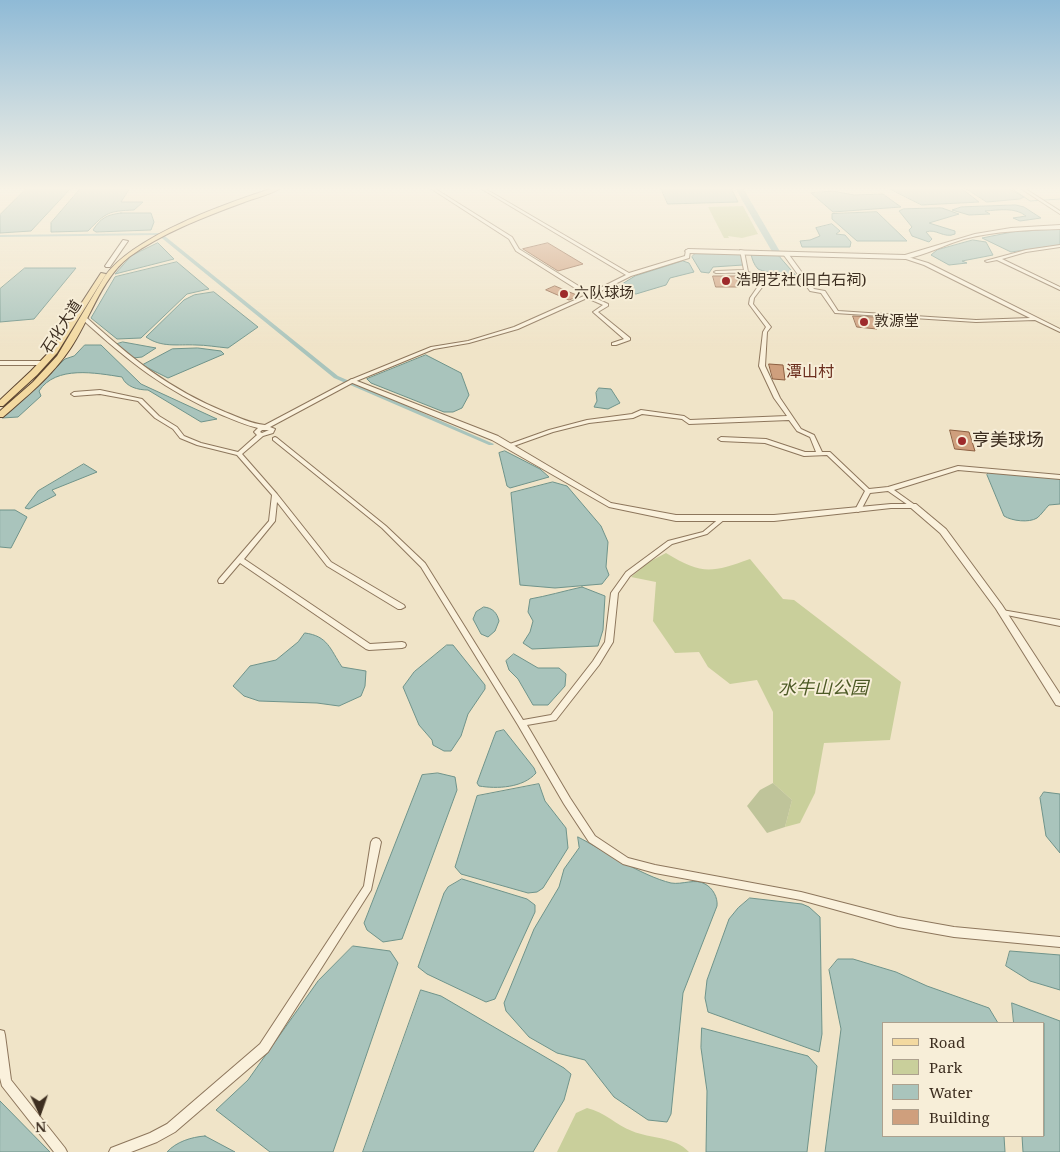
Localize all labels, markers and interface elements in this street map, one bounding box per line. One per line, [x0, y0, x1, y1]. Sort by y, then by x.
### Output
place label: 浩明艺社(旧白石祠) [736, 272, 866, 290]
marker: 浩明艺社(旧白石祠) [720, 275, 732, 287]
place label: 六队球场 [574, 285, 634, 303]
marker: 六队球场 [558, 288, 570, 300]
street label: 石化大道 [38, 297, 86, 357]
place label: 敦源堂 [874, 313, 919, 331]
marker: 敦源堂 [858, 316, 870, 328]
district label: 潭山村 [786, 362, 834, 382]
place label: 亨美球场 [972, 430, 1044, 452]
marker: 亨美球场 [956, 435, 968, 447]
park label: 水牛山公园 [778, 678, 868, 700]
legend [882, 1022, 1045, 1137]
text: Road [929, 1032, 965, 1052]
text: Park [929, 1057, 962, 1077]
text: Water [929, 1082, 972, 1102]
north arrow [15, 1087, 65, 1137]
text: Building [929, 1107, 990, 1127]
text: N [35, 1118, 47, 1137]

